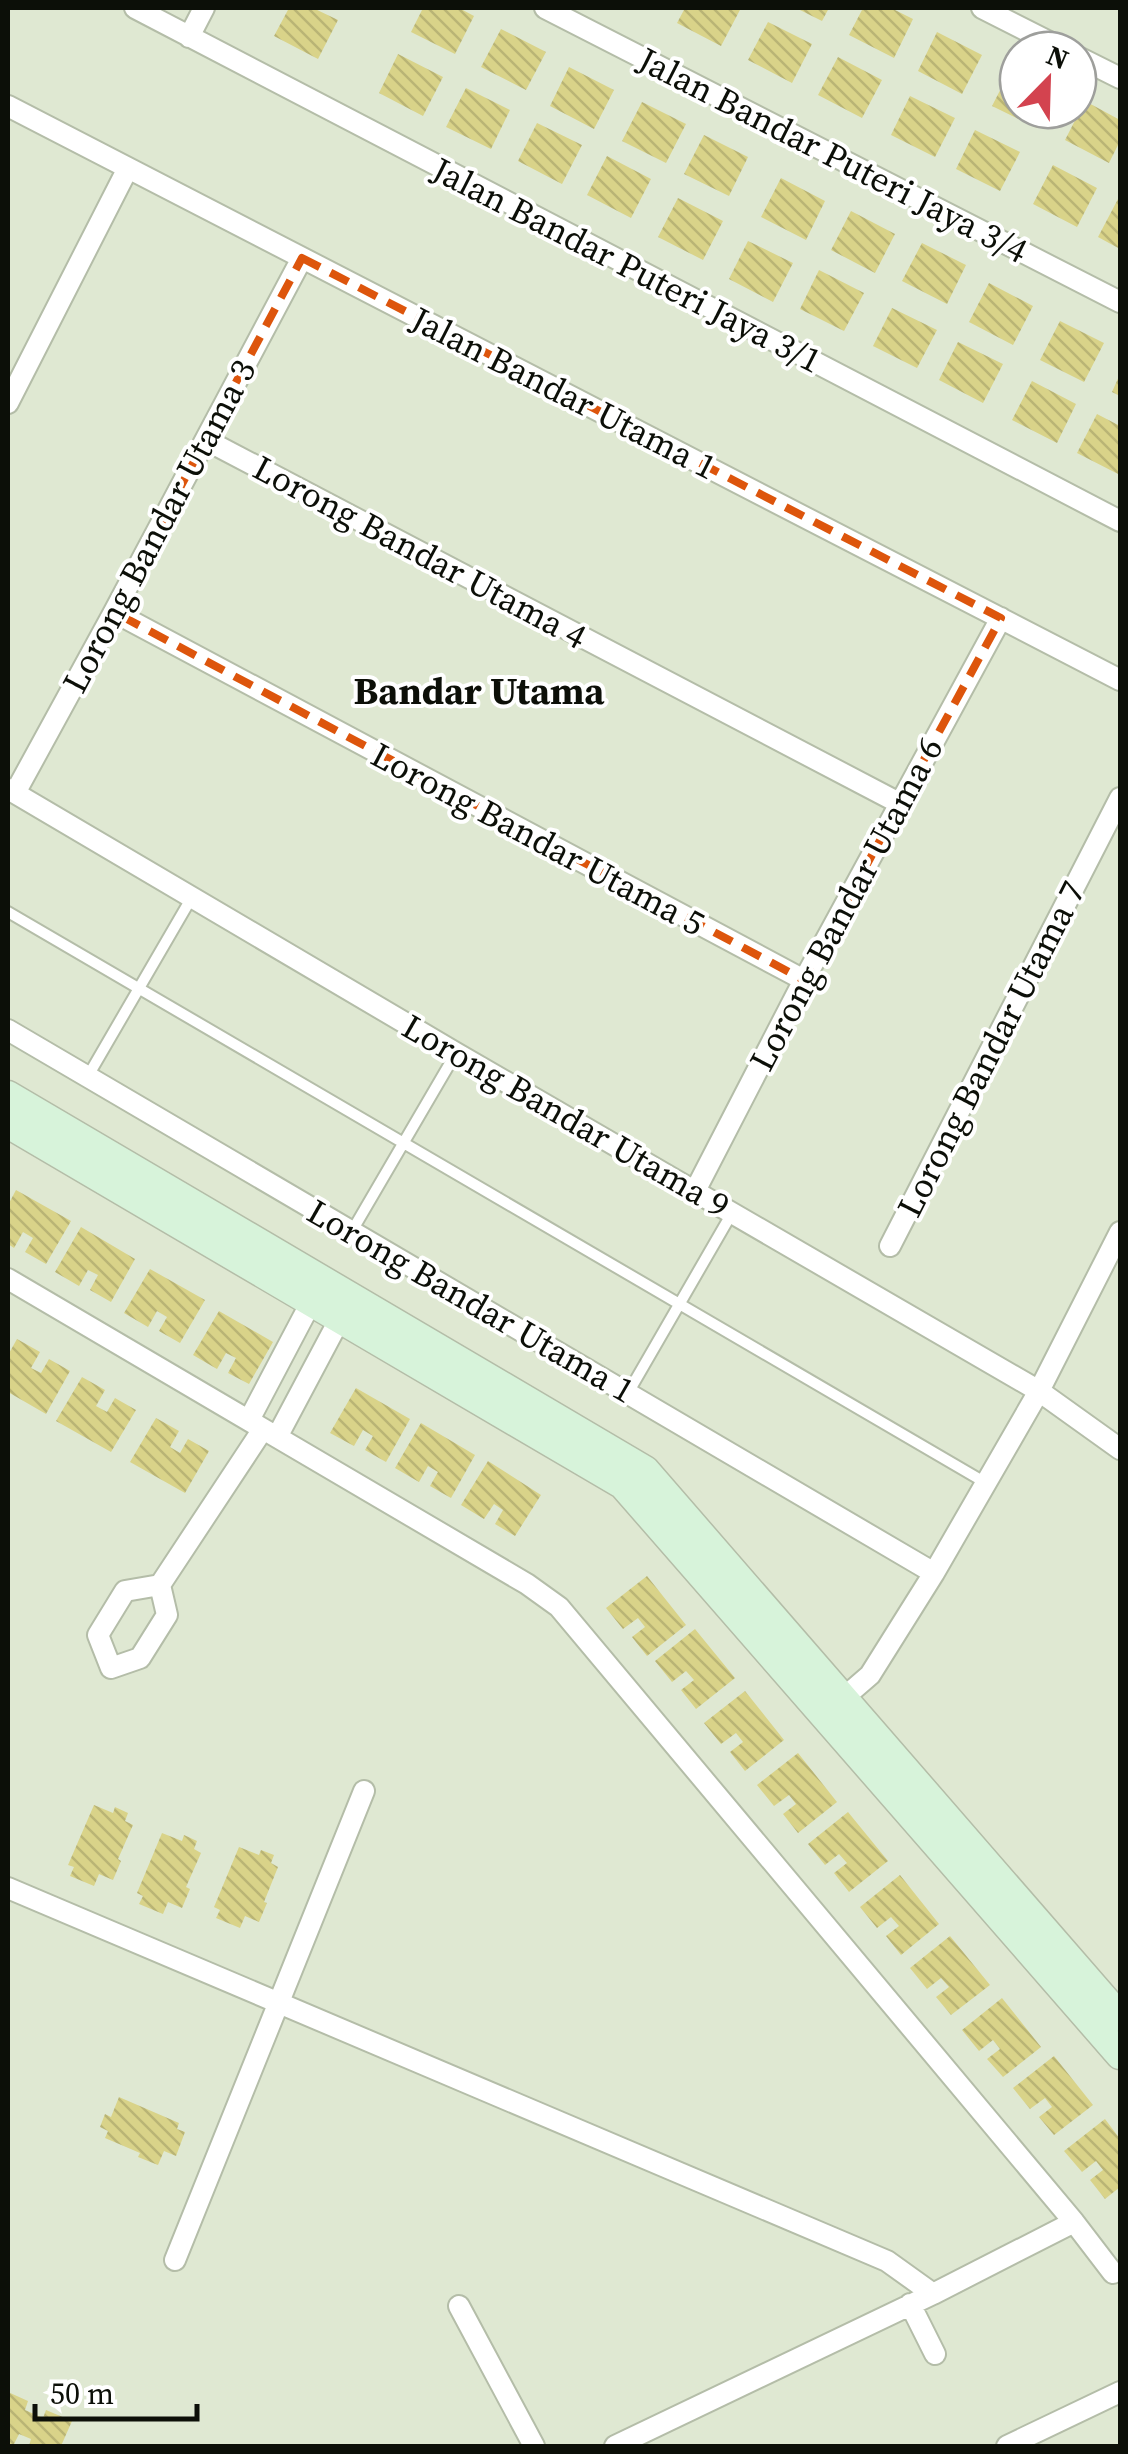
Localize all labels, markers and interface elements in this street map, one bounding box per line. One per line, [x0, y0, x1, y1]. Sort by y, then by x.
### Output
north arrow [998, 30, 1098, 130]
street label: Jalan Bandar Puteri Jaya 3/4 [629, 35, 1036, 274]
text: N [1041, 36, 1075, 78]
street label: Jalan Bandar Puteri Jaya 3/1 [423, 145, 830, 384]
street label: Jalan Bandar Utama 1 [402, 295, 725, 491]
street label: Lorong Bandar Utama 3 [51, 351, 267, 701]
street label: Lorong Bandar Utama 4 [245, 444, 595, 660]
district label: Bandar Utama [354, 665, 605, 717]
street label: Lorong Bandar Utama 6 [738, 729, 954, 1079]
street label: Lorong Bandar Utama 5 [363, 731, 713, 947]
street label: Lorong Bandar Utama 7 [885, 873, 1097, 1225]
street label: Lorong Bandar Utama 9 [393, 1002, 739, 1230]
street label: Lorong Bandar Utama 1 [298, 1187, 644, 1415]
scale bar [35, 2359, 198, 2421]
text: 50 m [50, 2373, 114, 2414]

